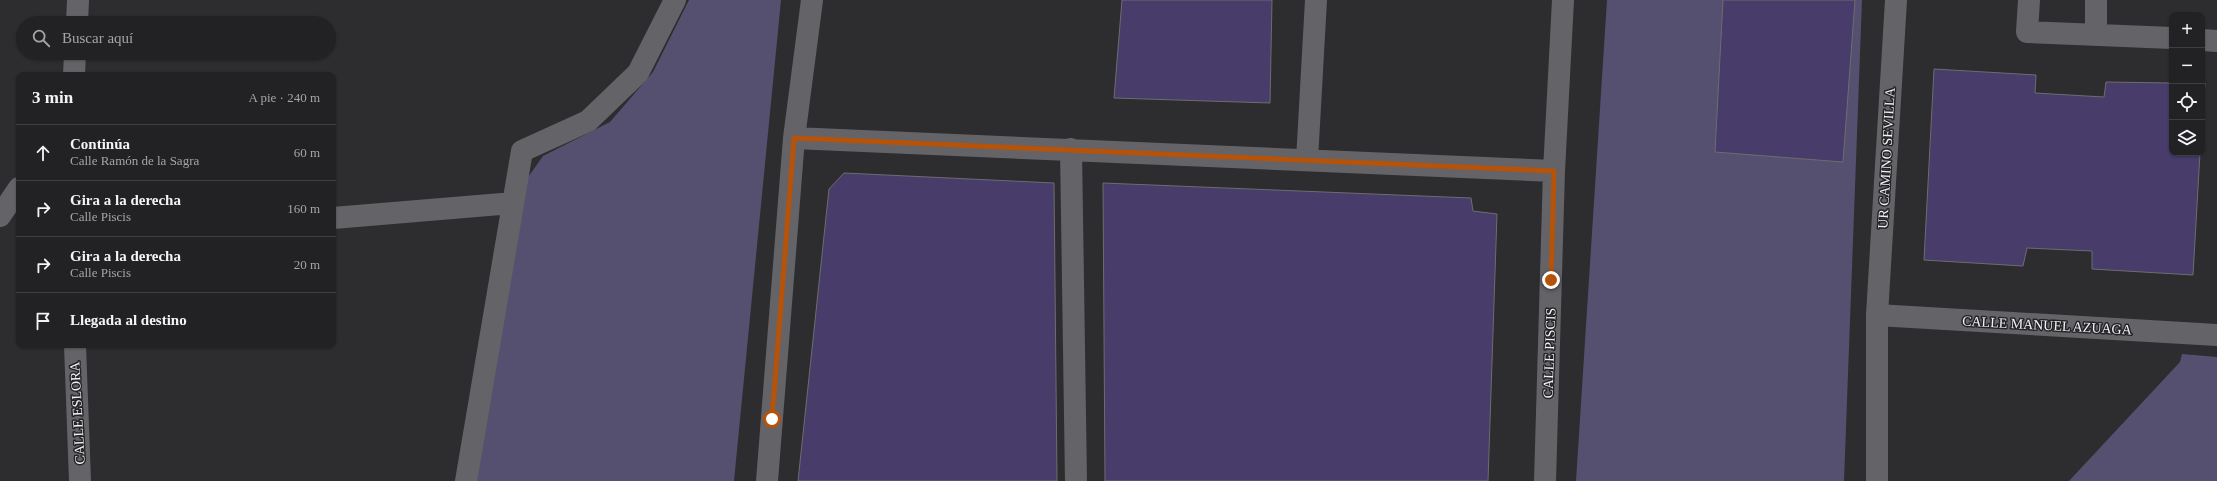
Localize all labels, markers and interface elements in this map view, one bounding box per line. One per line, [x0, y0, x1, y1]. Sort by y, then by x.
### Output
map controls [2169, 12, 2205, 156]
button: + [2169, 12, 2205, 48]
search box [16, 16, 336, 60]
icon: search [30, 27, 52, 49]
text: Buscar aquí [62, 30, 133, 46]
button: − [2169, 48, 2205, 84]
button: locate [2169, 84, 2205, 120]
street label: UR CAMINO SEVILLA [1875, 86, 1898, 229]
text: 3 min [32, 88, 73, 107]
text: A pie · 240 m [249, 90, 320, 105]
button: layers [2169, 120, 2205, 156]
text: Continúa [70, 136, 130, 152]
icon: ahead [32, 142, 54, 164]
text: 60 m [294, 145, 320, 160]
text: Calle Ramón de la Sagra [70, 153, 199, 168]
text: Gira a la derecha [70, 192, 181, 208]
icon: right [32, 198, 54, 220]
text: 160 m [287, 201, 320, 216]
text: Calle Piscis [70, 209, 131, 224]
text: Gira a la derecha [70, 248, 181, 264]
icon: right [32, 254, 54, 276]
text: 20 m [294, 257, 320, 272]
text: Calle Piscis [70, 265, 131, 280]
route end [1542, 271, 1560, 289]
street label: CALLE PISCIS [1540, 307, 1559, 399]
icon: arrive [32, 310, 54, 332]
text: Llegada al destino [70, 312, 187, 328]
street label: CALLE MANUEL AZUAGA [1962, 314, 2133, 337]
street label: CALLE ESLORA [67, 360, 88, 465]
route start [763, 410, 781, 428]

